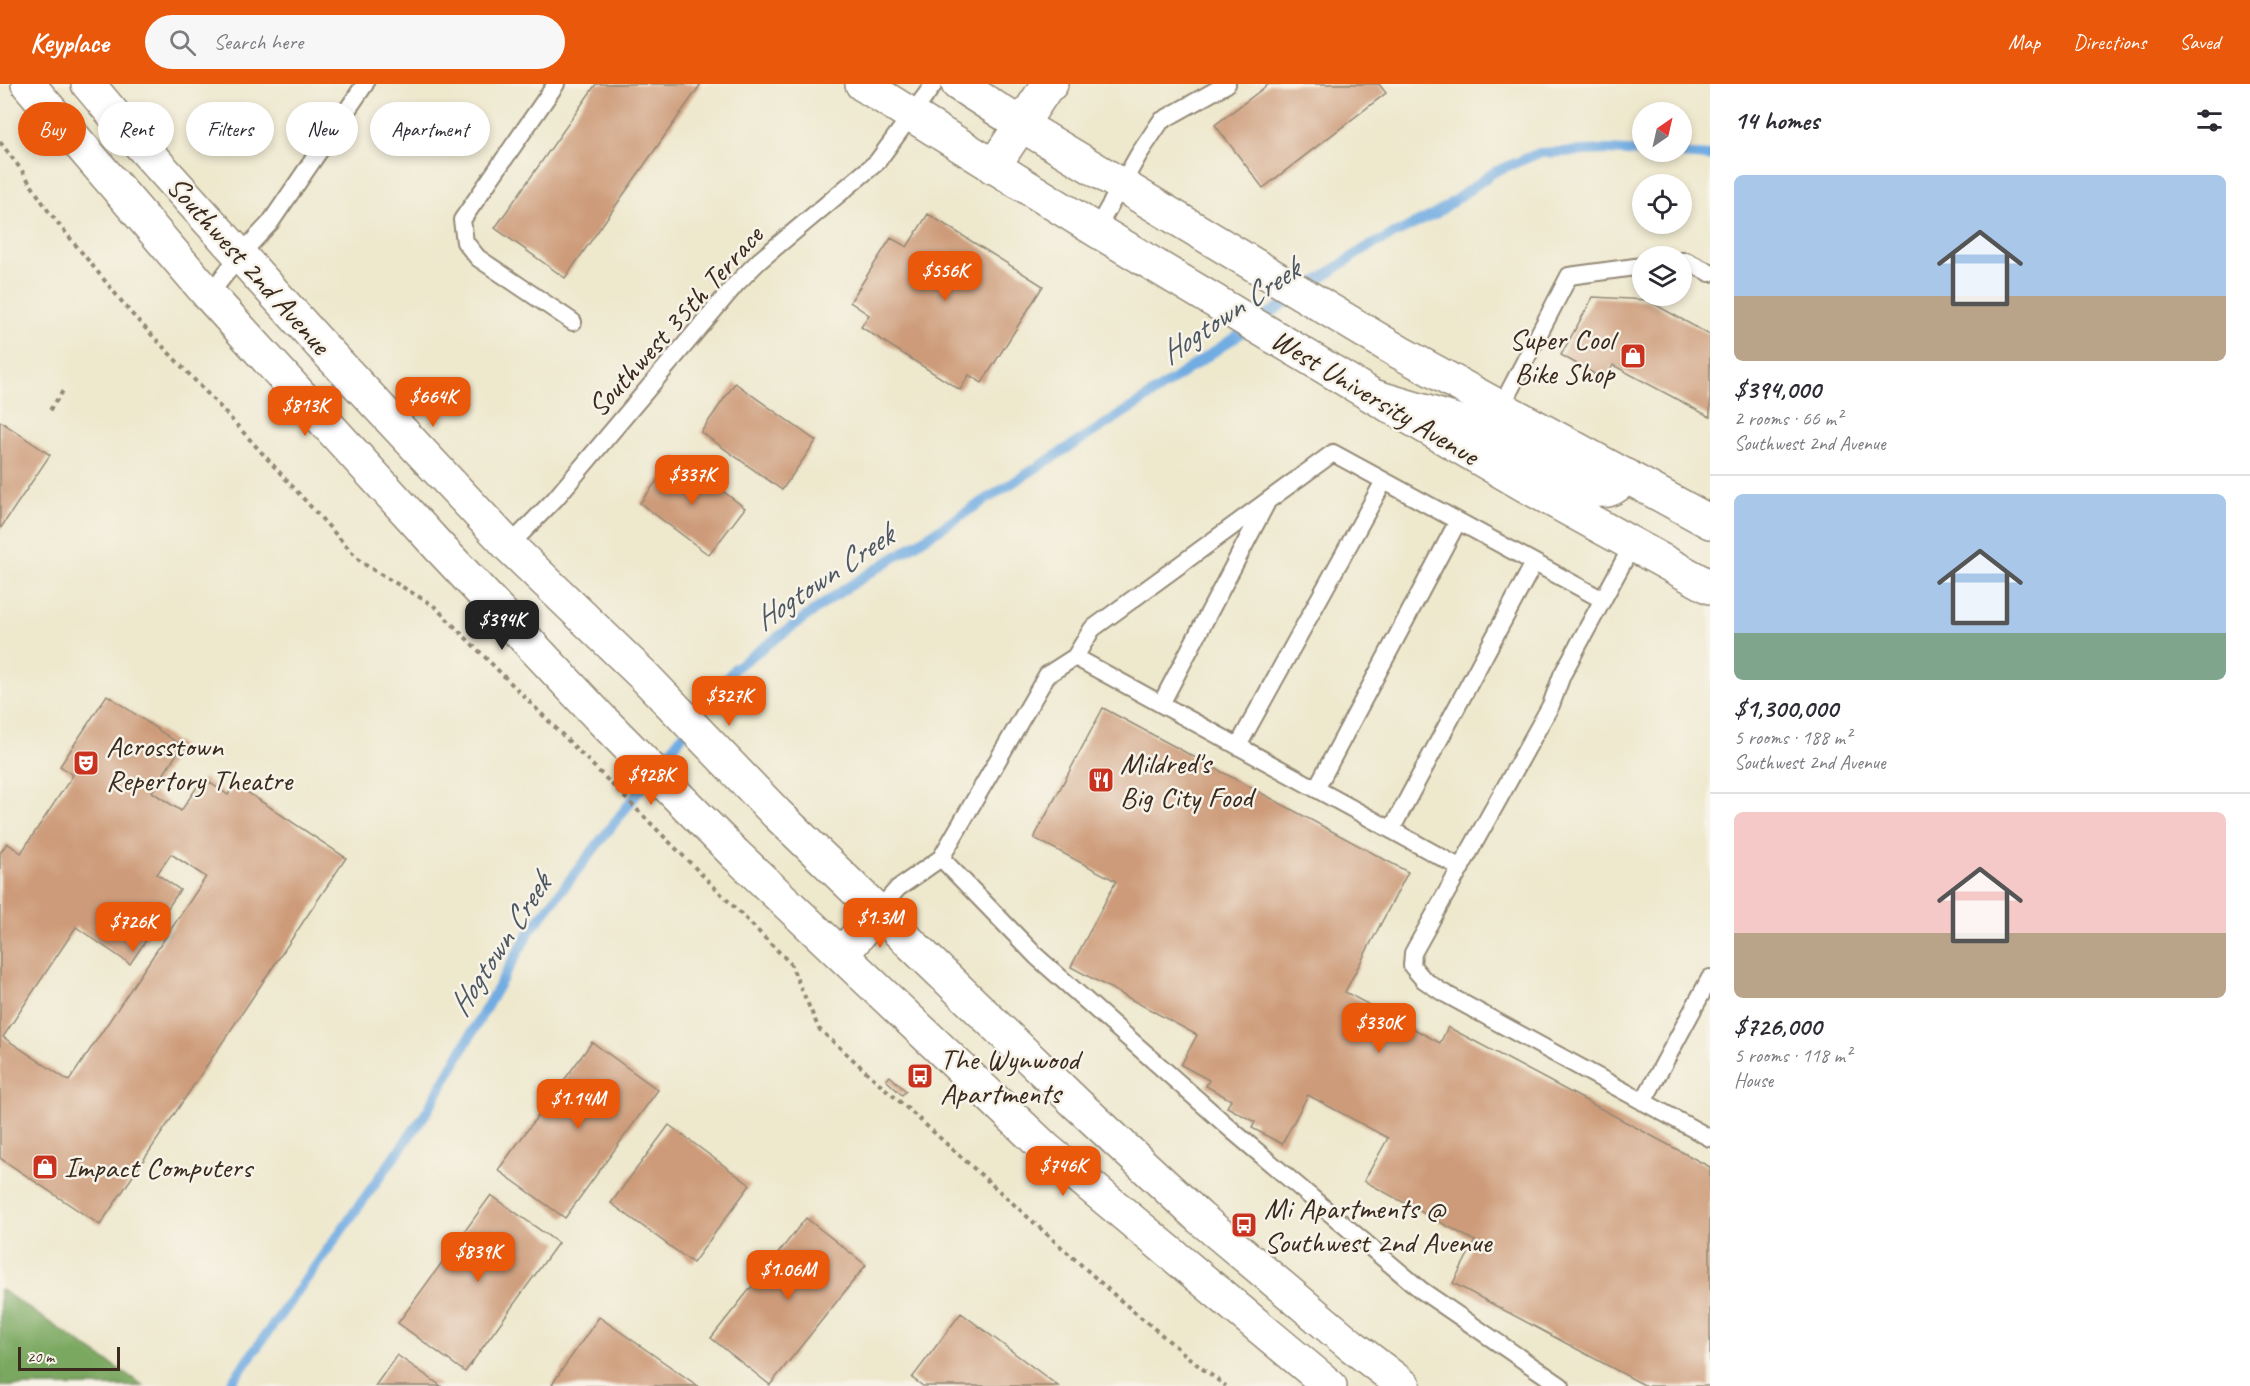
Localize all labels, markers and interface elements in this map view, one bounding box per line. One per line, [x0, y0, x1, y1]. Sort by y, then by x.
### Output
search box [145, 15, 565, 69]
text: Keyplace [30, 25, 109, 60]
icon: search [166, 26, 199, 59]
text: Search here [214, 28, 303, 56]
text: Map [2008, 29, 2040, 55]
text: Directions [2073, 29, 2146, 55]
text: Saved [2179, 29, 2220, 55]
chip: Buy [18, 102, 86, 156]
chip: Rent [98, 102, 174, 156]
chip: Filters [186, 102, 274, 156]
chip: New [286, 102, 358, 156]
chip: Apartment [370, 102, 490, 156]
north arrow [1632, 102, 1692, 162]
map controls [1632, 102, 1692, 306]
text: 14 homes [1734, 104, 1819, 137]
icon: filters [2193, 104, 2226, 137]
street label: Southwest 2nd Avenue [159, 168, 341, 364]
button: locate [1632, 174, 1692, 234]
icon: home [1926, 214, 2034, 322]
street label: Southwest 35th Terrace [579, 216, 772, 425]
water label: Hogtown Creek [1151, 246, 1312, 373]
button: layers [1632, 246, 1692, 306]
pin: $556K [903, 251, 987, 302]
text: $556K [922, 258, 968, 283]
street label: West University Avenue [1264, 320, 1488, 475]
place label: Super Cool Bike Shop [1509, 320, 1619, 392]
shop icon: Super Cool Bike Shop [1618, 341, 1648, 371]
text: $394,000 [1734, 373, 1821, 406]
pin: $664K [391, 377, 475, 428]
text: $664K [410, 384, 457, 409]
pin: $813K [263, 386, 347, 437]
text: $813K [282, 393, 328, 418]
text: 2 rooms · 66 m² [1734, 406, 1842, 431]
text: Southwest 2nd Avenue [1734, 431, 1886, 456]
pin: $337K [650, 455, 734, 506]
text: $337K [669, 462, 715, 487]
water label: Hogtown Creek [745, 512, 906, 639]
icon: home [1926, 533, 2034, 641]
pin: $394K [460, 600, 544, 651]
text: $394K [479, 607, 525, 632]
pin: $327K [687, 676, 771, 727]
text: $327K [706, 683, 752, 708]
text: $1,300,000 [1734, 692, 1838, 725]
text: 5 rooms · 188 m² [1734, 725, 1851, 750]
place label: Acrosstown Repertory Theatre [106, 727, 294, 799]
place label: Mildred's Big City Food [1120, 744, 1257, 816]
theatre icon: Acrosstown Repertory Theatre [71, 748, 101, 778]
text: Southwest 2nd Avenue [1734, 750, 1886, 775]
pin: $928K [609, 755, 693, 806]
text: $928K [628, 762, 674, 787]
restaurant icon: Mildred's Big City Food [1086, 765, 1116, 795]
icon: home [1926, 851, 2034, 959]
water label: Hogtown Creek [439, 862, 564, 1024]
pin: $1.3M [838, 898, 922, 949]
pin: $726K [91, 902, 175, 953]
text: $1.3M [857, 905, 903, 930]
text: $726K [110, 909, 156, 934]
pin: $330K [1337, 1003, 1421, 1054]
text: $330K [1356, 1010, 1402, 1035]
text: $726,000 [1734, 1010, 1822, 1043]
place label: The Wynwood Apartments [940, 1040, 1083, 1112]
text: 5 rooms · 118 m² [1734, 1043, 1851, 1068]
bus stop icon: The Wynwood Apartments [905, 1061, 935, 1091]
text: House [1734, 1068, 1773, 1093]
pin: $1.14M [529, 1079, 627, 1130]
text: $1.14M [551, 1086, 605, 1111]
pin: $746K [1021, 1146, 1105, 1197]
place label: Impact Computers [64, 1148, 255, 1186]
shop icon: Impact Computers [30, 1152, 60, 1182]
text: $746K [1040, 1153, 1086, 1178]
place label: Mi Apartments @ Southwest 2nd Avenue [1264, 1189, 1494, 1261]
bus stop icon: Mi Apartments @ Southwest 2nd Avenue [1229, 1210, 1259, 1240]
pin: $839K [436, 1232, 520, 1283]
text: $839K [455, 1239, 501, 1264]
pin: $1.06M [739, 1250, 837, 1301]
text: $1.06M [761, 1257, 815, 1282]
scale bar [18, 1344, 120, 1372]
text: 20 m [27, 1347, 54, 1367]

